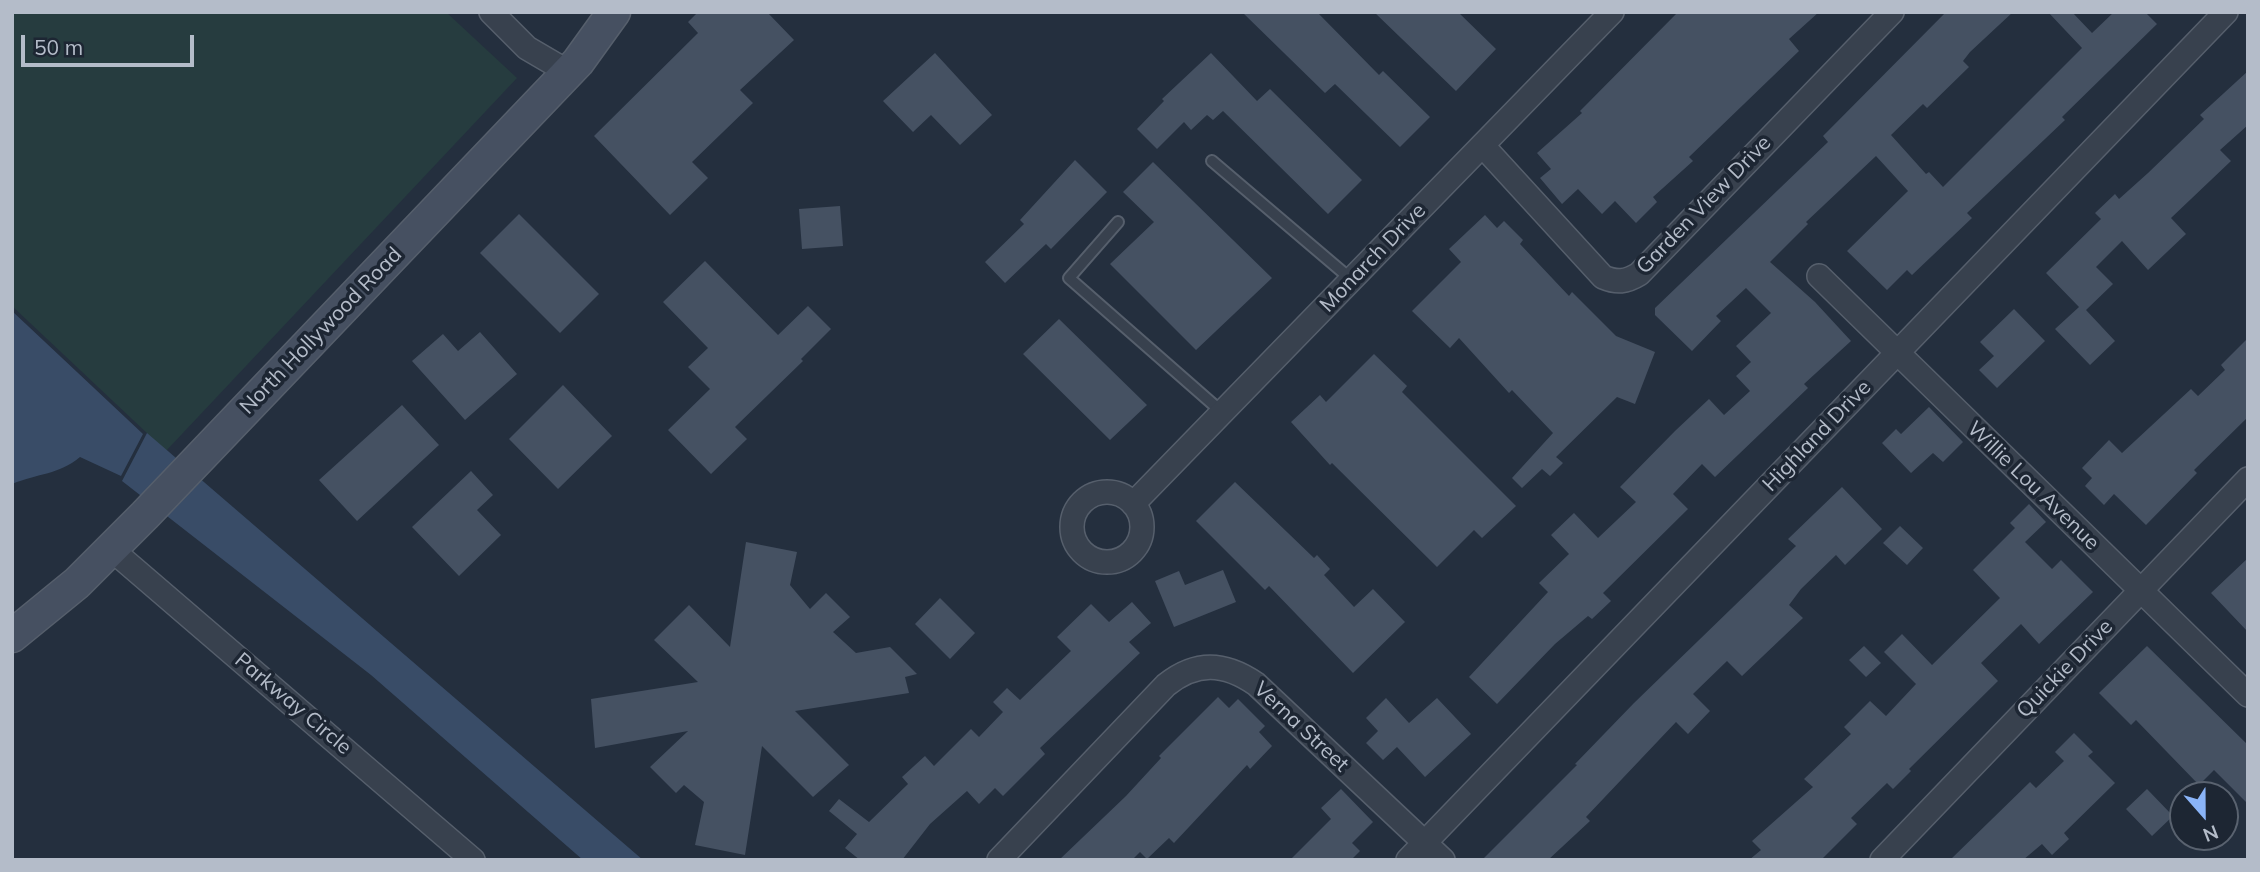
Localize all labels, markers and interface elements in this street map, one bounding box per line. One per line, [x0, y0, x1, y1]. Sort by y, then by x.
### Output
scale bar [24, 21, 198, 65]
text: 50 m [34, 34, 83, 60]
street label: Garden View Drive [1631, 131, 1777, 279]
street label: Monarch Drive [1315, 198, 1431, 318]
street label: North Hollywood Road [235, 242, 407, 420]
street label: Highland Drive [1758, 375, 1876, 497]
street label: Willie Lou Avenue [1962, 416, 2104, 556]
street label: Quickie Drive [2012, 615, 2118, 723]
street label: Parkway Circle [229, 648, 357, 760]
street label: Verna Street [1248, 677, 1354, 777]
north arrow [2169, 781, 2239, 851]
text: N [2200, 820, 2222, 848]

